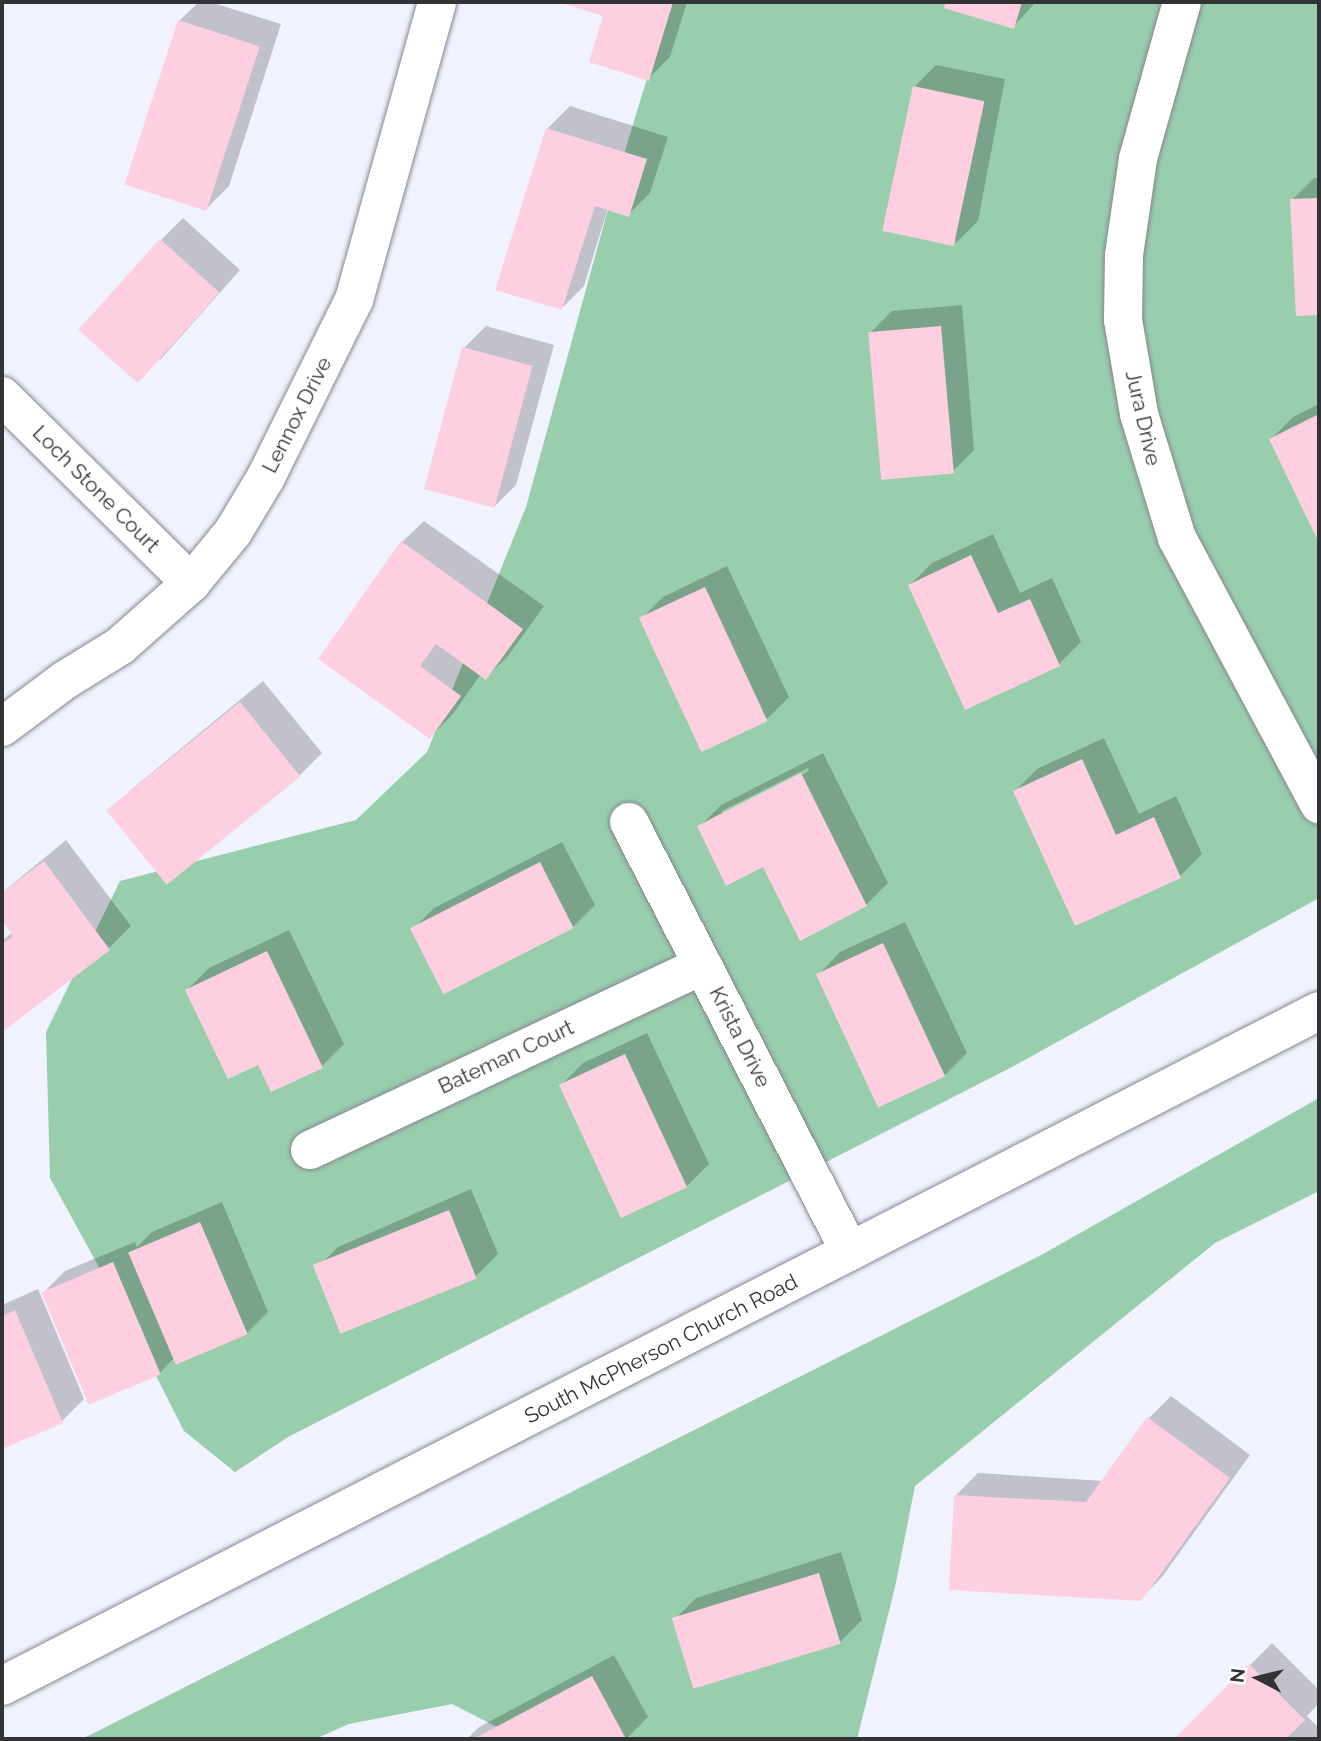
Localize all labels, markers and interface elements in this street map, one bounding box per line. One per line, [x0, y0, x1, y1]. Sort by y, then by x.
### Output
street label: Lennox Drive [257, 353, 337, 477]
street label: Jura Drive [1120, 368, 1166, 468]
street label: Loch Stone Court [27, 420, 165, 558]
street label: Krista Drive [704, 982, 776, 1092]
street label: Bateman Court [434, 1015, 578, 1099]
street label: South McPherson Church Road [520, 1269, 802, 1429]
north arrow [1223, 1643, 1293, 1713]
text: N [1225, 1667, 1249, 1684]

